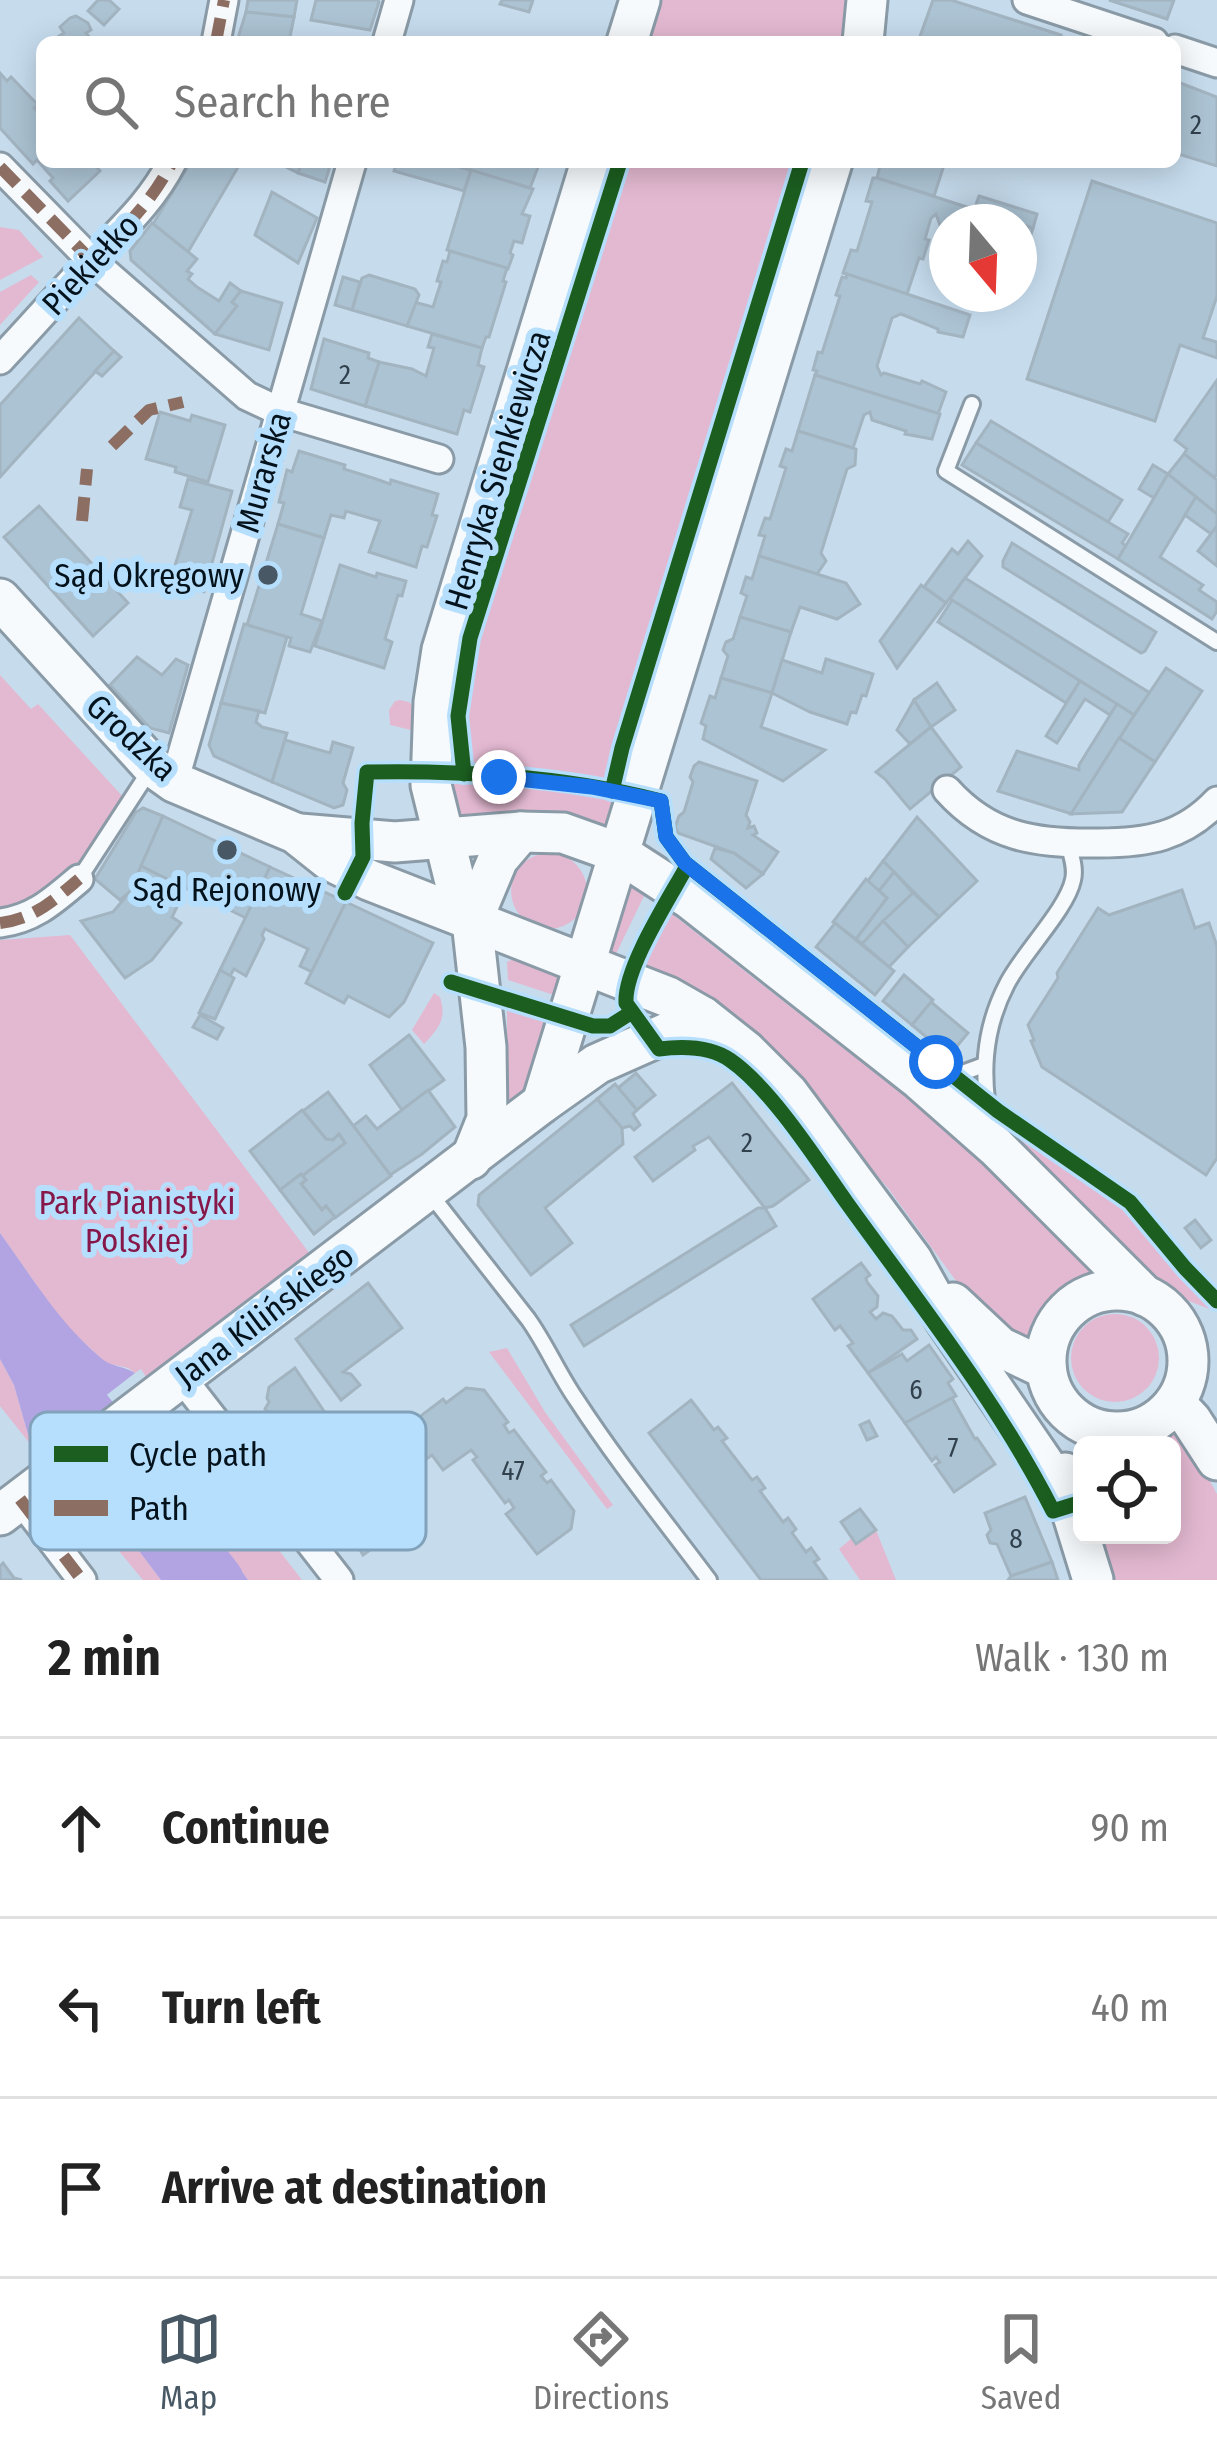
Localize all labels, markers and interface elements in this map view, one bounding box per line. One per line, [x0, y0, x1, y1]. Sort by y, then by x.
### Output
search box [36, 36, 1181, 168]
icon: search [78, 69, 144, 135]
text: Search here [174, 75, 391, 129]
house number: 2 [1190, 109, 1202, 141]
north arrow [929, 204, 1037, 312]
street label: Piekiełko [34, 206, 148, 324]
street label: Henryka Sienkiewicza [436, 326, 559, 615]
house number: 2 [339, 359, 351, 391]
street label: Murarska [228, 407, 300, 537]
place label: Sąd Okręgowy [54, 556, 244, 596]
marker: Sąd Okręgowy [255, 562, 281, 588]
street label: Grodzka [78, 686, 185, 789]
route end [472, 750, 526, 804]
marker: Sąd Rejonowy [214, 837, 240, 863]
place label: Sąd Rejonowy [133, 870, 322, 910]
route start [909, 1035, 963, 1089]
house number: 2 [741, 1127, 753, 1159]
park label: Park Pianistyki Polskiej [38, 1183, 236, 1261]
street label: Jana Kilińskiego [167, 1236, 362, 1396]
house number: 6 [909, 1374, 923, 1406]
legend [30, 1412, 426, 1550]
house number: 7 [948, 1432, 959, 1464]
text: Cycle path [129, 1435, 267, 1475]
map controls [1073, 1436, 1181, 1544]
button: locate [1073, 1436, 1181, 1544]
house number: 47 [501, 1455, 525, 1487]
text: Path [129, 1489, 189, 1529]
house number: 8 [1009, 1523, 1023, 1555]
text: 2 min [48, 1627, 161, 1689]
text: Walk · 130 m [975, 1635, 1169, 1681]
icon: ahead [48, 1795, 114, 1861]
text: Continue [162, 1801, 330, 1855]
text: 90 m [1091, 1805, 1169, 1851]
icon: left [48, 1975, 114, 2041]
text: Turn left [162, 1981, 321, 2035]
text: 40 m [1091, 1985, 1169, 2031]
icon: arrive [48, 2155, 114, 2221]
text: Arrive at destination [162, 2161, 547, 2215]
tab: Map [156, 2306, 222, 2418]
tab: Directions [533, 2306, 669, 2418]
tab: Saved [981, 2306, 1061, 2418]

